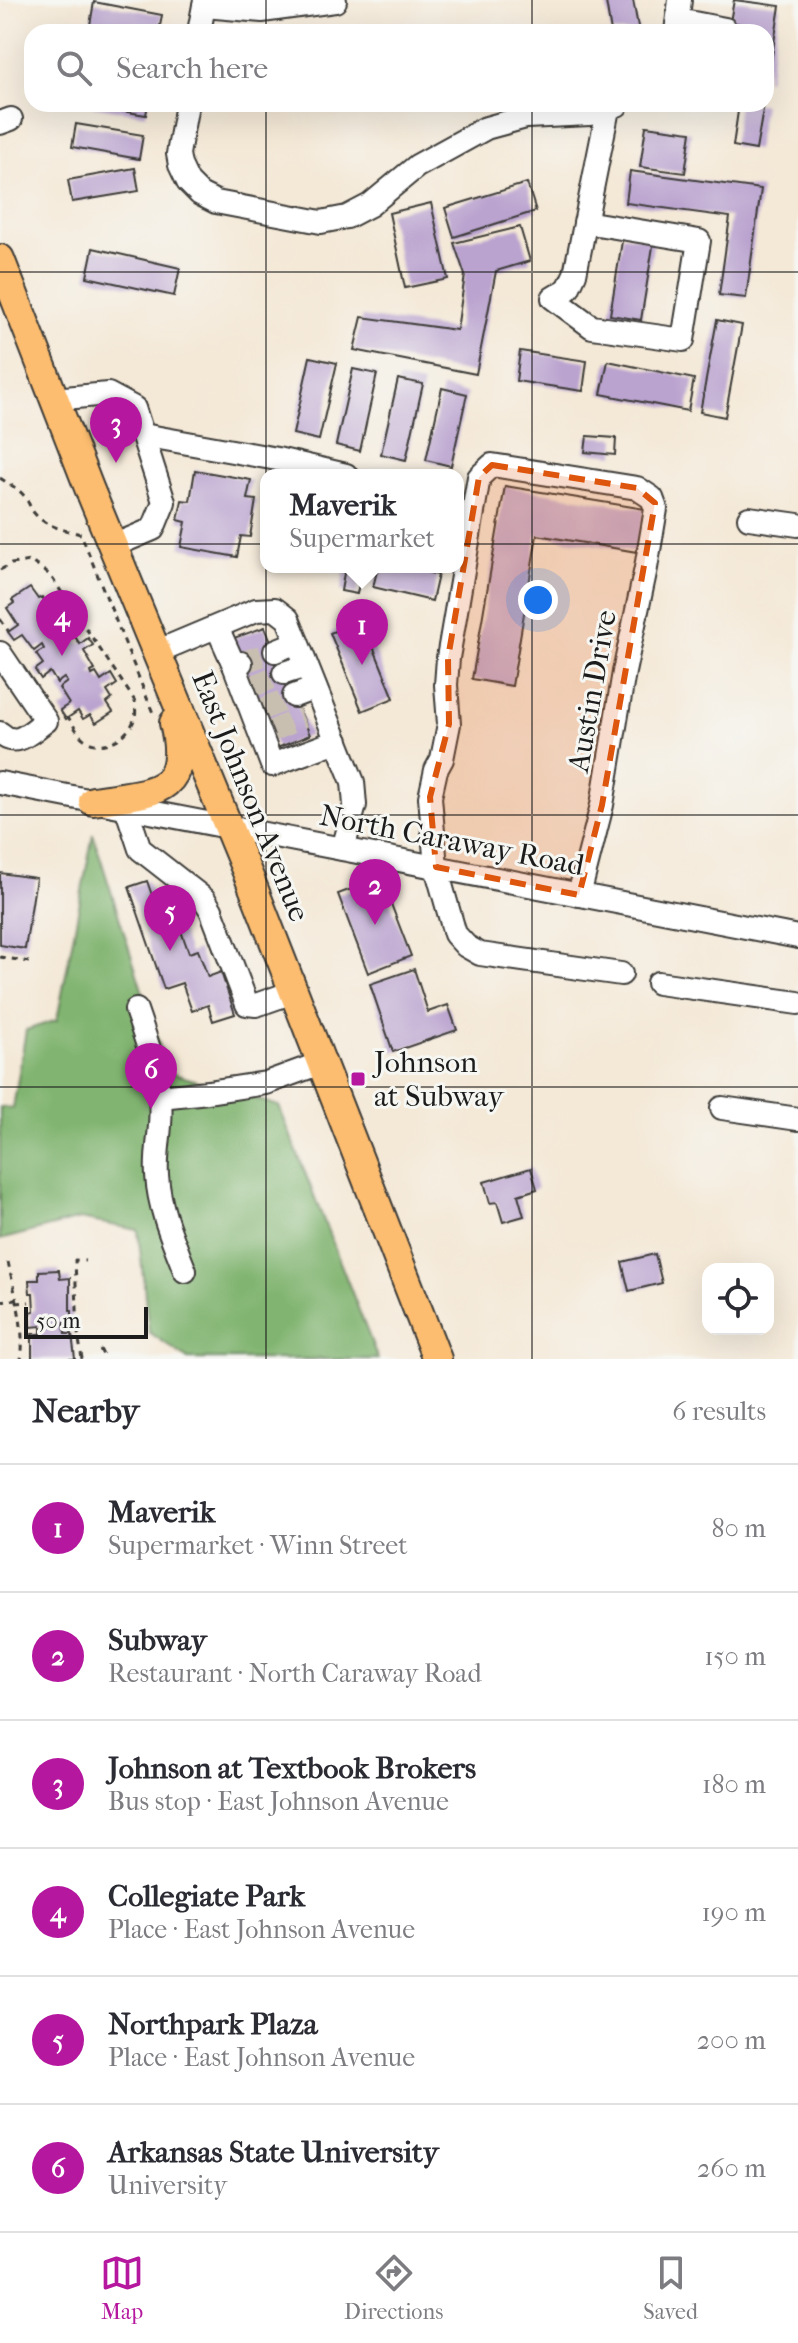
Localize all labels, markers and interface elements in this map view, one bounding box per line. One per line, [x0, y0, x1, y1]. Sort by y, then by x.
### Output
search box [24, 24, 774, 112]
icon: search [52, 46, 96, 90]
text: Search here [116, 51, 268, 86]
pin: 3 [90, 397, 142, 463]
popup [260, 469, 464, 573]
text: Maverik [289, 488, 396, 523]
text: Supermarket [289, 523, 435, 554]
your location [518, 580, 558, 620]
pin: 4 [36, 590, 88, 656]
pin: 1 [336, 599, 388, 665]
street label: Austin Drive [561, 607, 624, 776]
street label: East Johnson Avenue [184, 666, 317, 927]
street label: North Caraway Road [317, 798, 588, 883]
pin: 2 [349, 859, 401, 925]
pin: 5 [144, 885, 196, 951]
pin: 6 [125, 1043, 177, 1109]
place label: Johnson at Subway [372, 1045, 505, 1114]
marker: Johnson at Subway [349, 1070, 367, 1088]
map controls [702, 1263, 774, 1335]
button: locate [702, 1263, 774, 1335]
scale bar [24, 1303, 148, 1339]
text: 50 m [36, 1308, 81, 1334]
text: Nearby [32, 1391, 139, 1431]
text: 6 results [672, 1396, 766, 1427]
text: Maverik [108, 1495, 215, 1530]
text: 1 [53, 1513, 63, 1544]
text: 80 m [711, 1513, 766, 1544]
text: Supermarket · Winn Street [108, 1530, 408, 1561]
text: Subway [108, 1623, 207, 1658]
text: 2 [51, 1641, 65, 1672]
text: 150 m [704, 1641, 766, 1672]
text: Restaurant · North Caraway Road [108, 1658, 482, 1689]
text: Johnson at Textbook Brokers [108, 1751, 476, 1786]
text: 3 [53, 1769, 63, 1800]
text: 180 m [702, 1769, 766, 1800]
text: Bus stop · East Johnson Avenue [108, 1786, 449, 1817]
text: Collegiate Park [108, 1879, 305, 1914]
text: 4 [50, 1897, 66, 1928]
text: 190 m [702, 1897, 766, 1928]
text: Place · East Johnson Avenue [108, 1914, 415, 1945]
text: Northpark Plaza [108, 2007, 318, 2042]
text: 5 [52, 2025, 64, 2056]
text: 200 m [697, 2025, 766, 2056]
text: Place · East Johnson Avenue [108, 2042, 415, 2073]
text: Arkansas State University [108, 2135, 439, 2170]
text: 6 [51, 2153, 65, 2184]
text: 260 m [697, 2153, 766, 2184]
text: University [108, 2170, 227, 2201]
tab: Map [100, 2251, 144, 2325]
tab: Directions [344, 2251, 443, 2325]
tab: Saved [643, 2251, 698, 2325]

